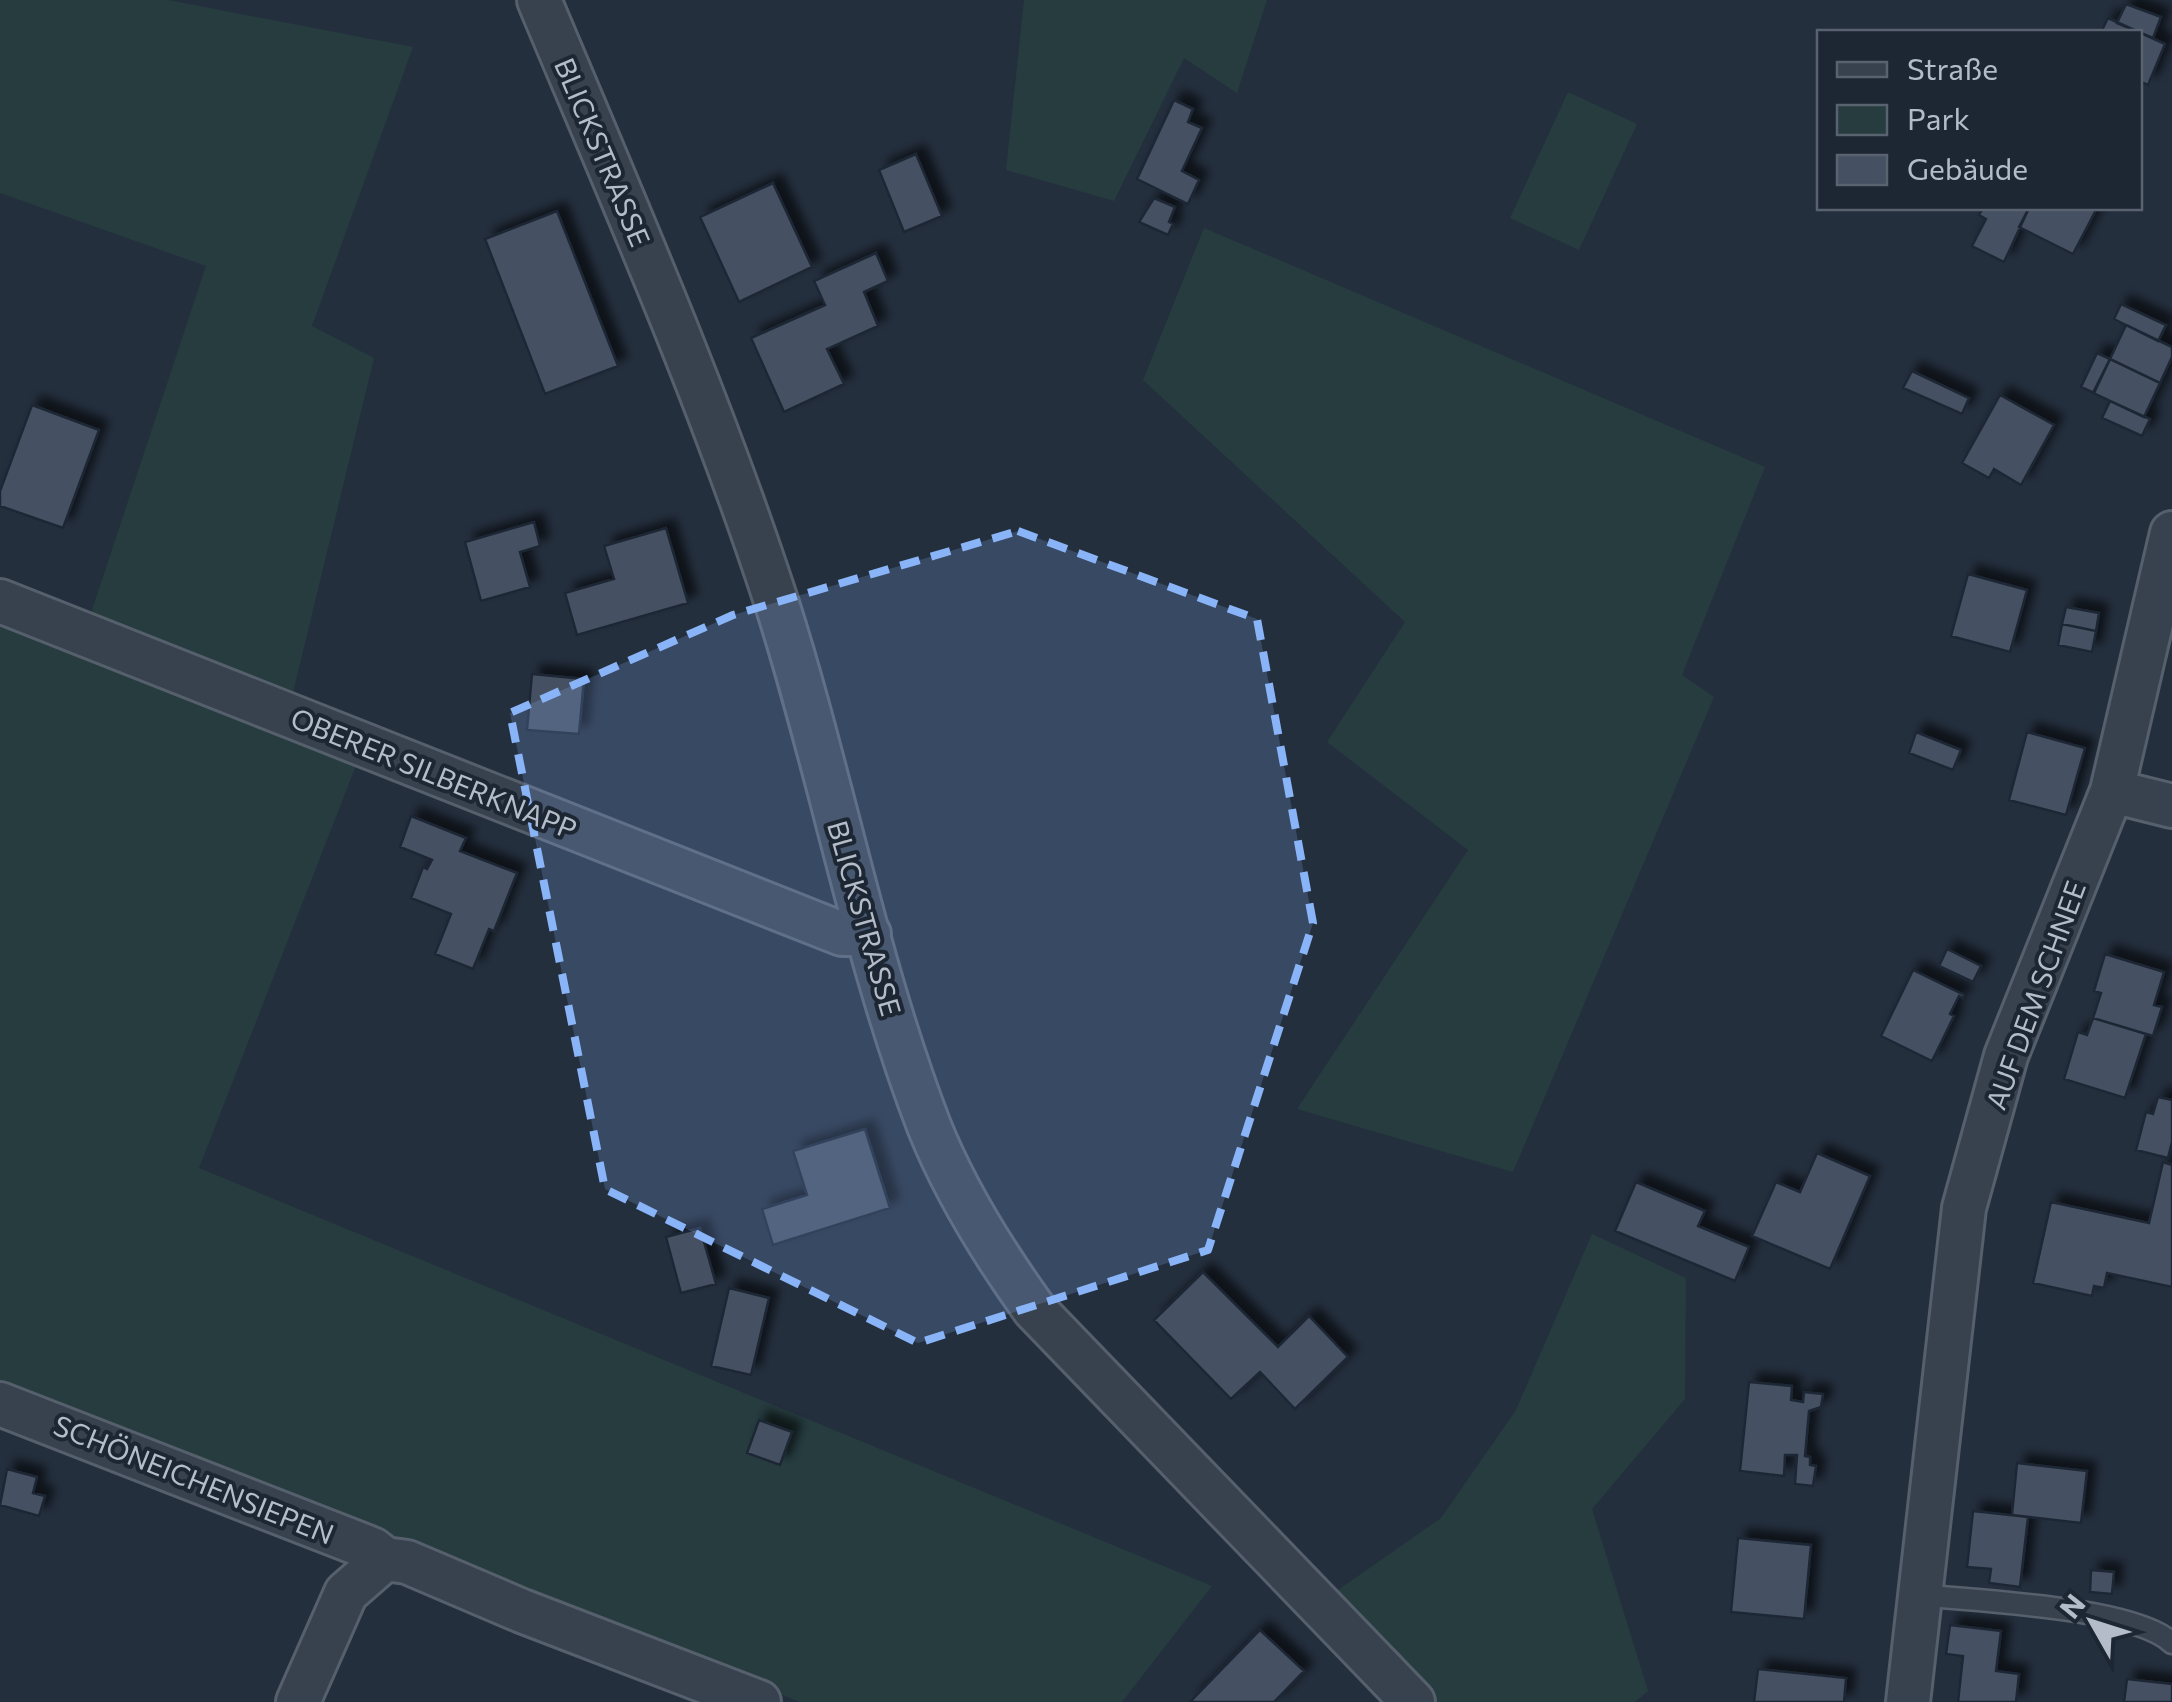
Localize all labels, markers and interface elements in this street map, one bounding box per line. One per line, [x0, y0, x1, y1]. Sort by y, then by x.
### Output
legend [1817, 30, 2142, 210]
text: Straße [1907, 49, 1998, 86]
street label: BLICKSTRASSE [548, 53, 658, 251]
text: Park [1907, 99, 1970, 136]
text: Gebäude [1907, 149, 2028, 186]
street label: OBERER SILBERKNAPP [286, 700, 582, 846]
street label: BLICKSTRASSE [821, 816, 909, 1020]
street label: AUF DEM SCHNEE [1978, 876, 2092, 1114]
street label: SCHÖNEICHENSIEPEN [49, 1407, 339, 1551]
north arrow [2042, 1572, 2142, 1672]
text: N [2052, 1587, 2092, 1624]

